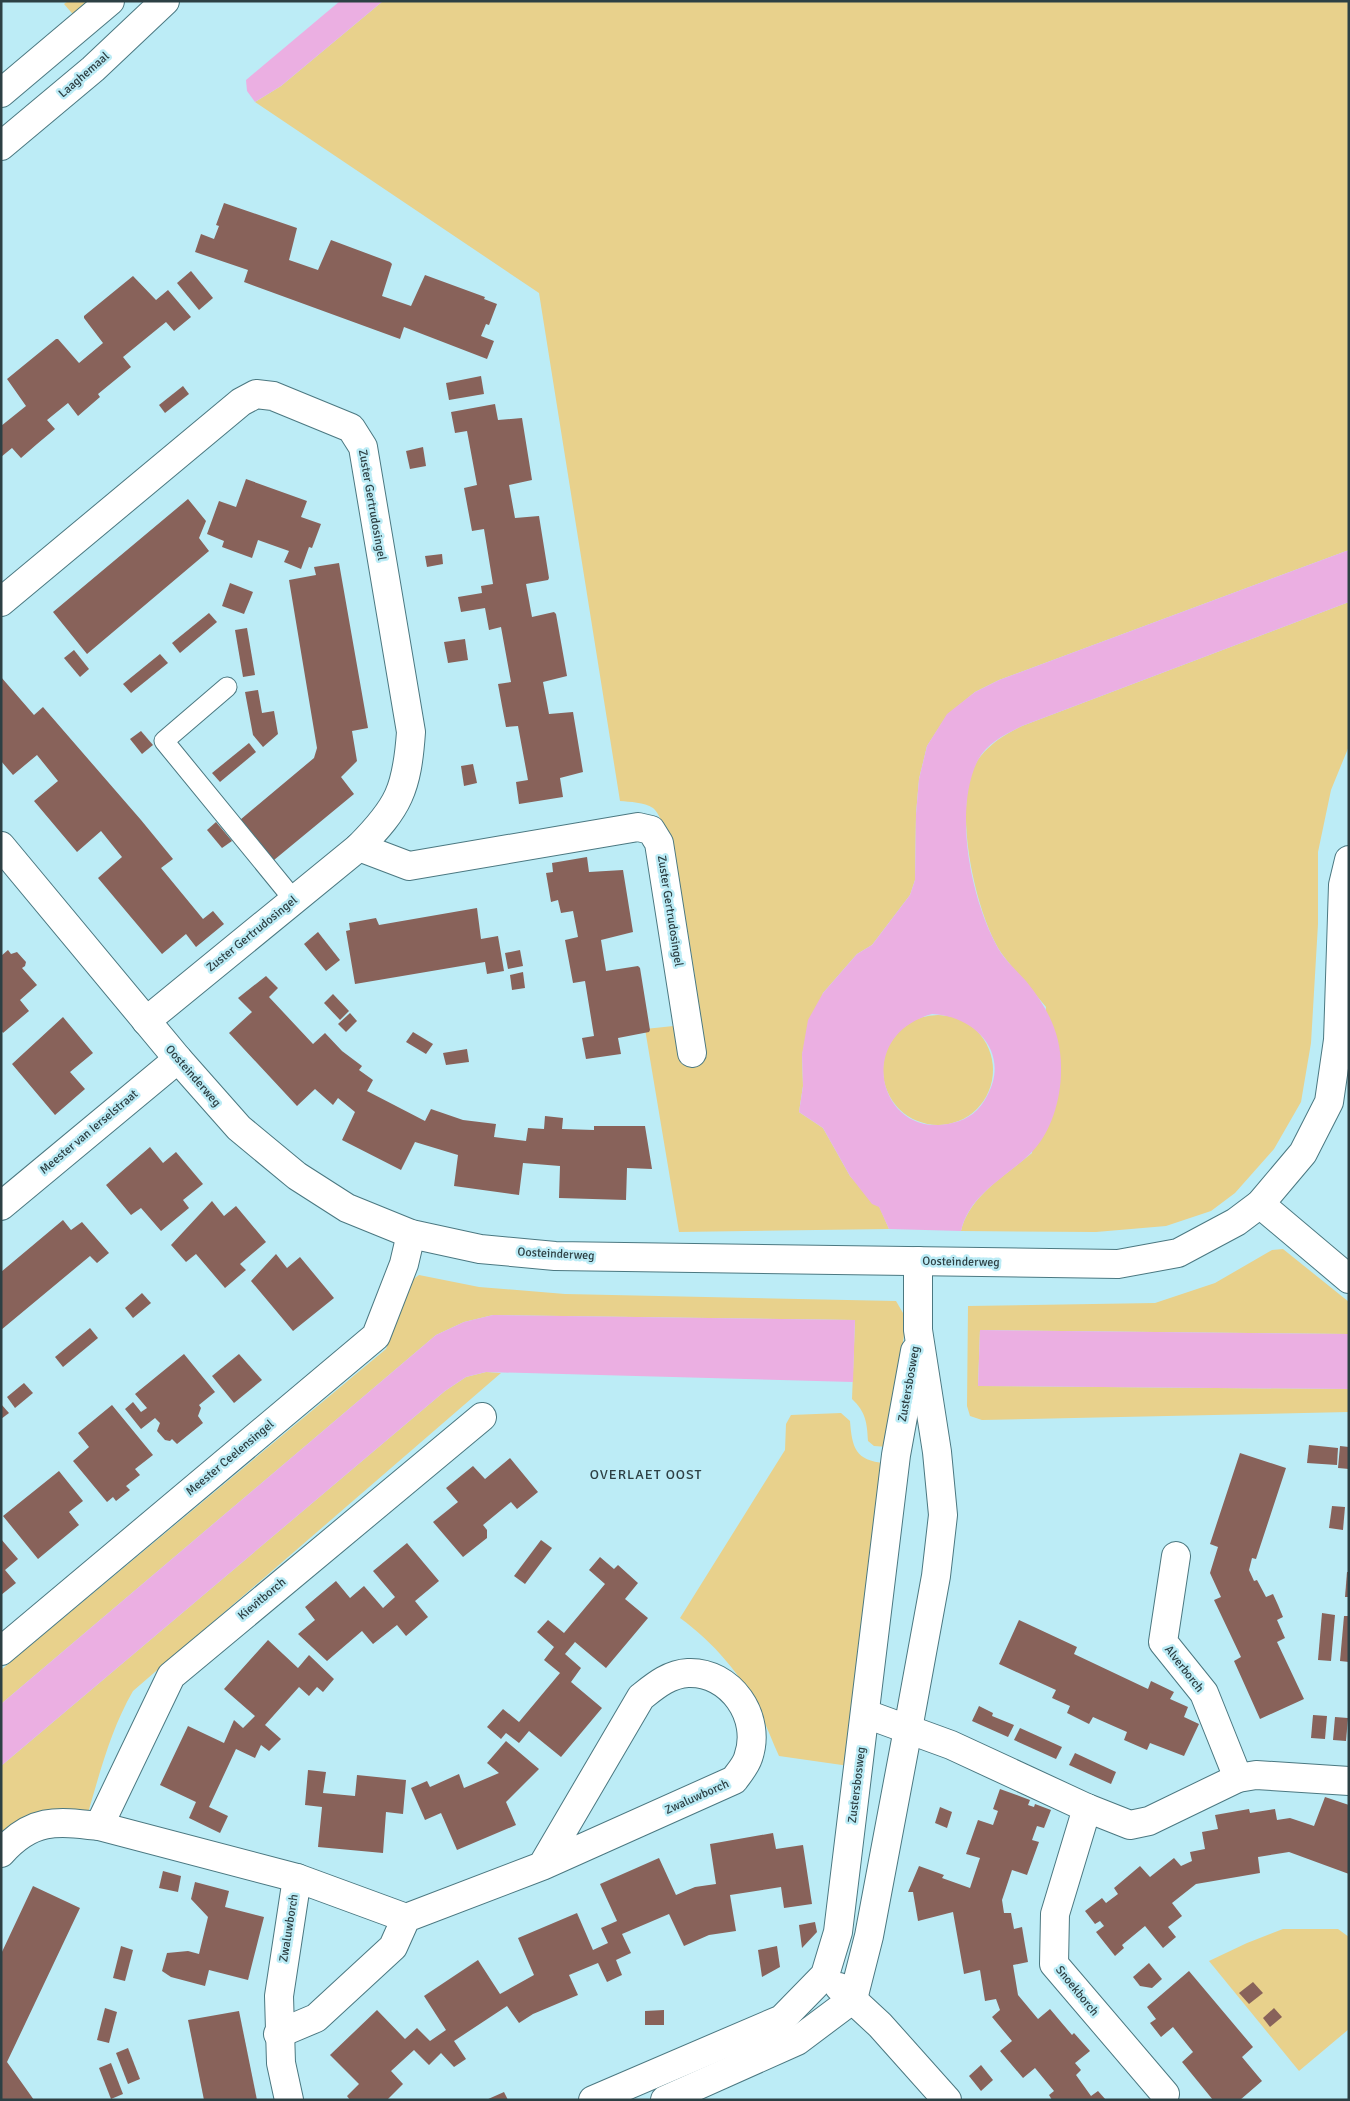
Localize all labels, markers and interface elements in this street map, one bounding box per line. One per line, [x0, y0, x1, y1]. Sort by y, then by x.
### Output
street label: Laaghemaal [56, 49, 113, 101]
street label: Zuster Gertrudosingel [355, 448, 389, 562]
street label: Zuster Gertrudosingel [654, 854, 686, 968]
street label: Zuster Gertrudosingel [204, 892, 301, 975]
street label: Oosteinderweg [162, 1042, 224, 1110]
street label: Meester van Ierselstraat [37, 1087, 141, 1177]
street label: Oosteinderweg [517, 1244, 595, 1264]
street label: Oosteinderweg [922, 1254, 1000, 1270]
street label: Zustersbosweg [895, 1345, 923, 1423]
street label: Meester Ceelensingel [183, 1417, 277, 1499]
district label: OVERLAET OOST [590, 1466, 702, 1483]
street label: Kievitborch [235, 1575, 289, 1623]
street label: Alverborch [1161, 1643, 1207, 1695]
street label: Zustersbosweg [845, 1746, 869, 1824]
street label: Zwaluwborch [663, 1776, 731, 1818]
street label: Zwaluwborch [276, 1893, 302, 1963]
street label: Snoekborch [1052, 1963, 1102, 2019]

